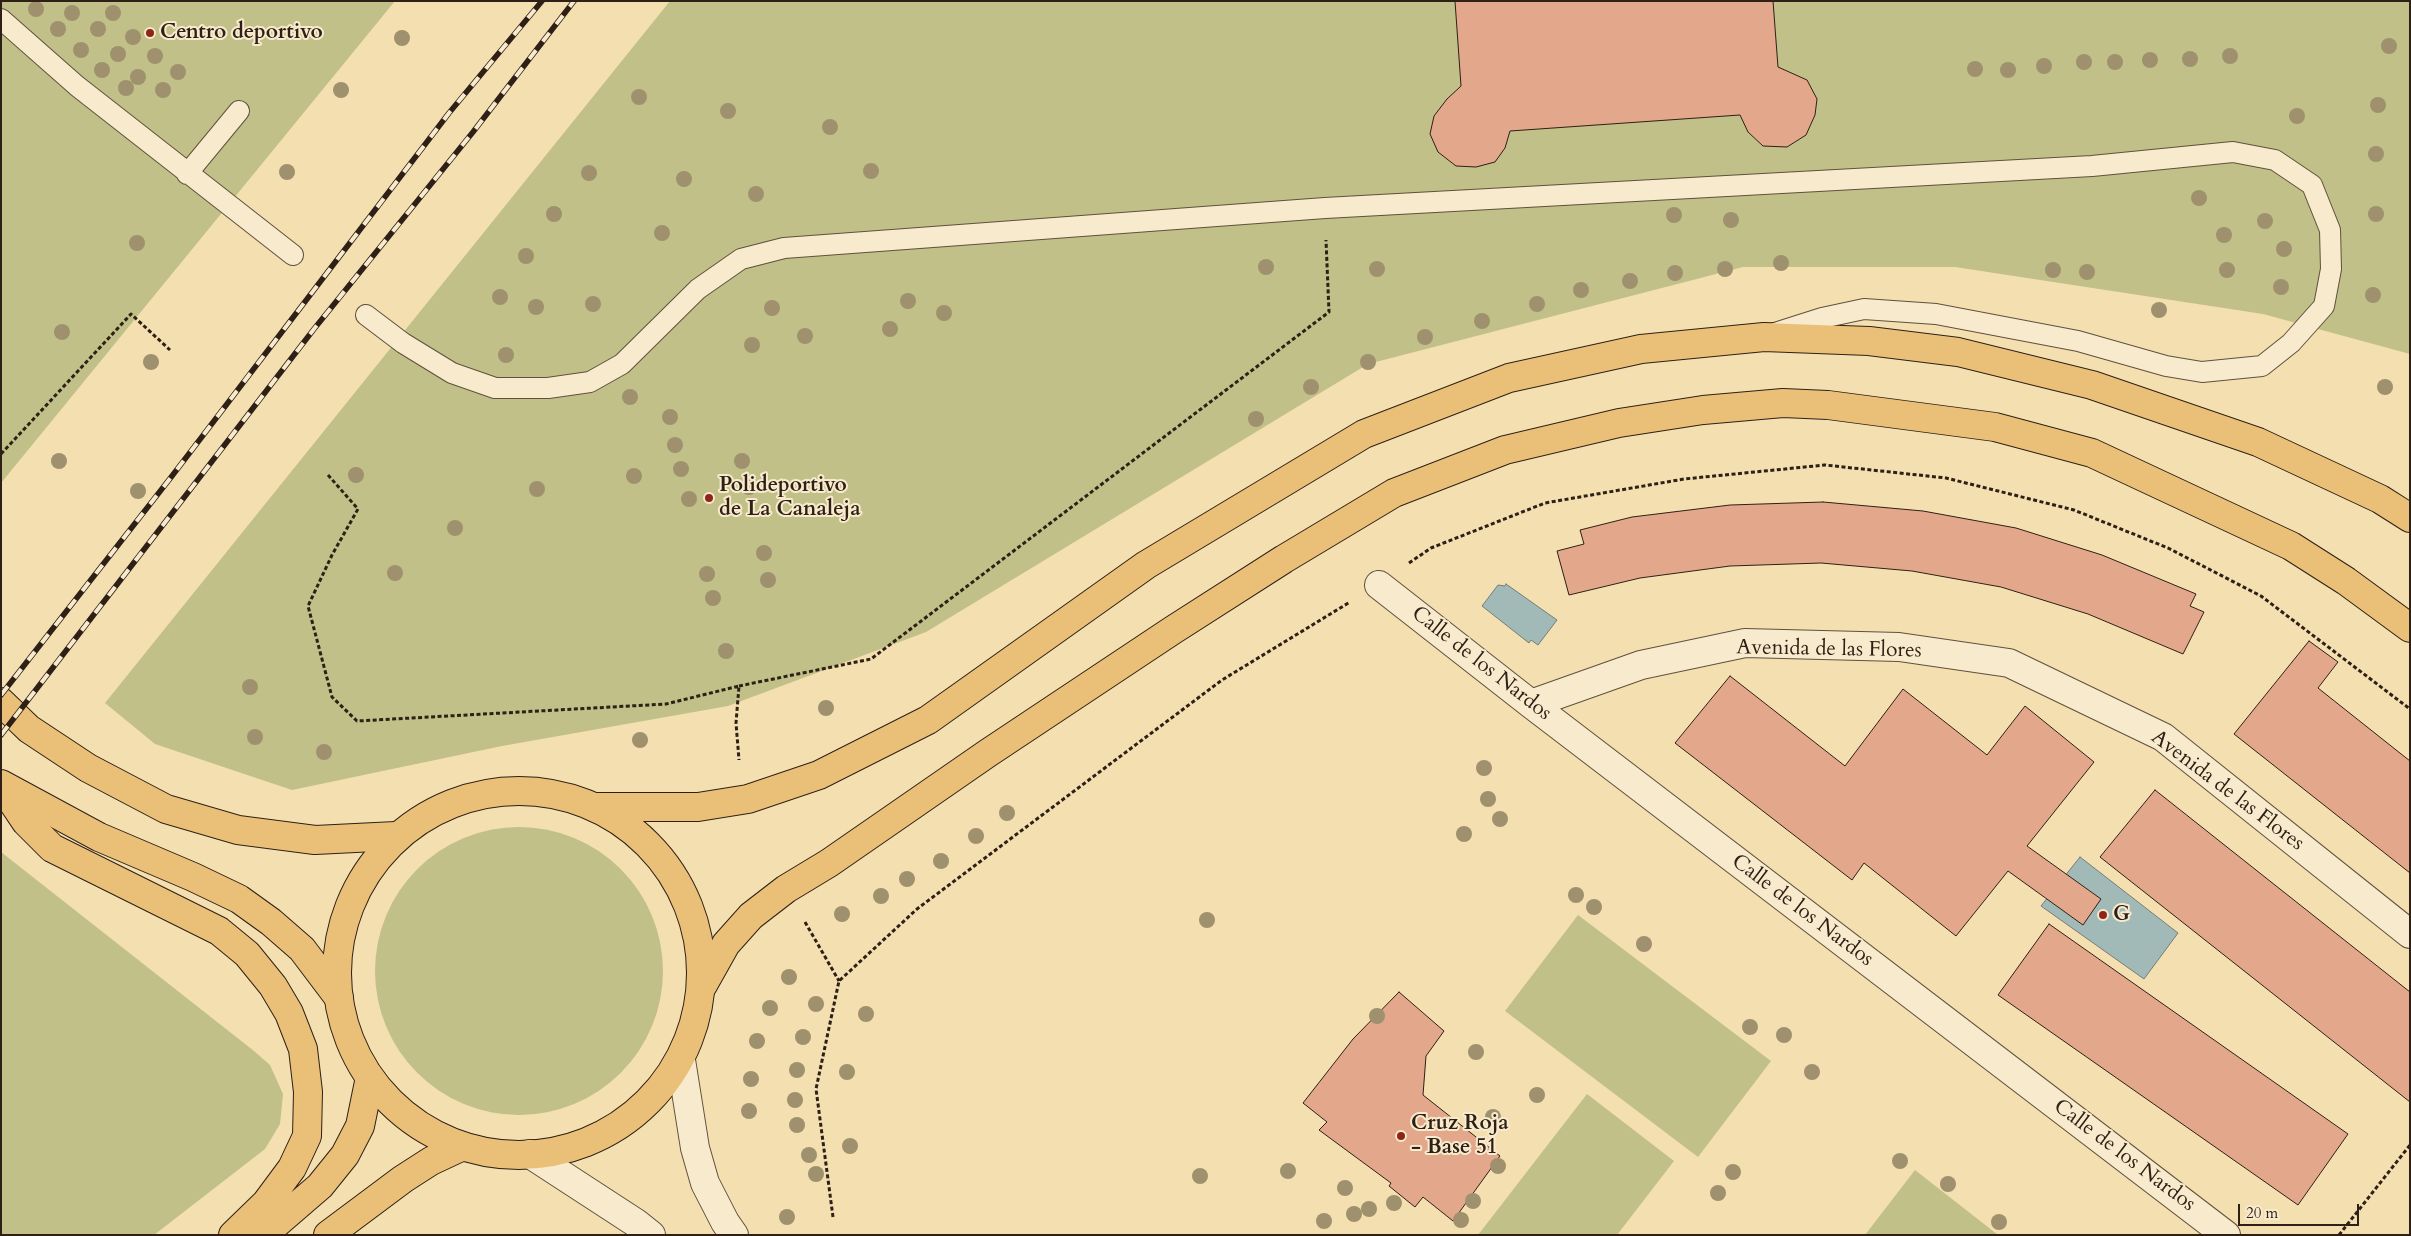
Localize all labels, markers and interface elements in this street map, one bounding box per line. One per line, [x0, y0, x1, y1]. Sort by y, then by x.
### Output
place label: Centro deportivo [160, 20, 323, 46]
marker: Centro deportivo [144, 27, 156, 39]
place label: Polideportivo de La Canaleja [719, 473, 861, 523]
marker: Polideportivo de La Canaleja [703, 492, 715, 504]
street label: Calle de los Nardos [1406, 601, 1556, 727]
street label: Avenida de las Flores [1736, 636, 1922, 664]
street label: Avenida de las Flores [2145, 725, 2309, 857]
street label: Calle de los Nardos [1726, 850, 1878, 972]
place label: G [2113, 902, 2130, 928]
marker: G [2097, 909, 2109, 921]
street label: Calle de los Nardos [2048, 1095, 2200, 1217]
place label: Cruz Roja - Base 51 [1411, 1111, 1509, 1161]
marker: Cruz Roja - Base 51 [1395, 1130, 1407, 1142]
scale bar [2241, 1194, 2362, 1226]
text: 20 m [2246, 1203, 2278, 1223]

